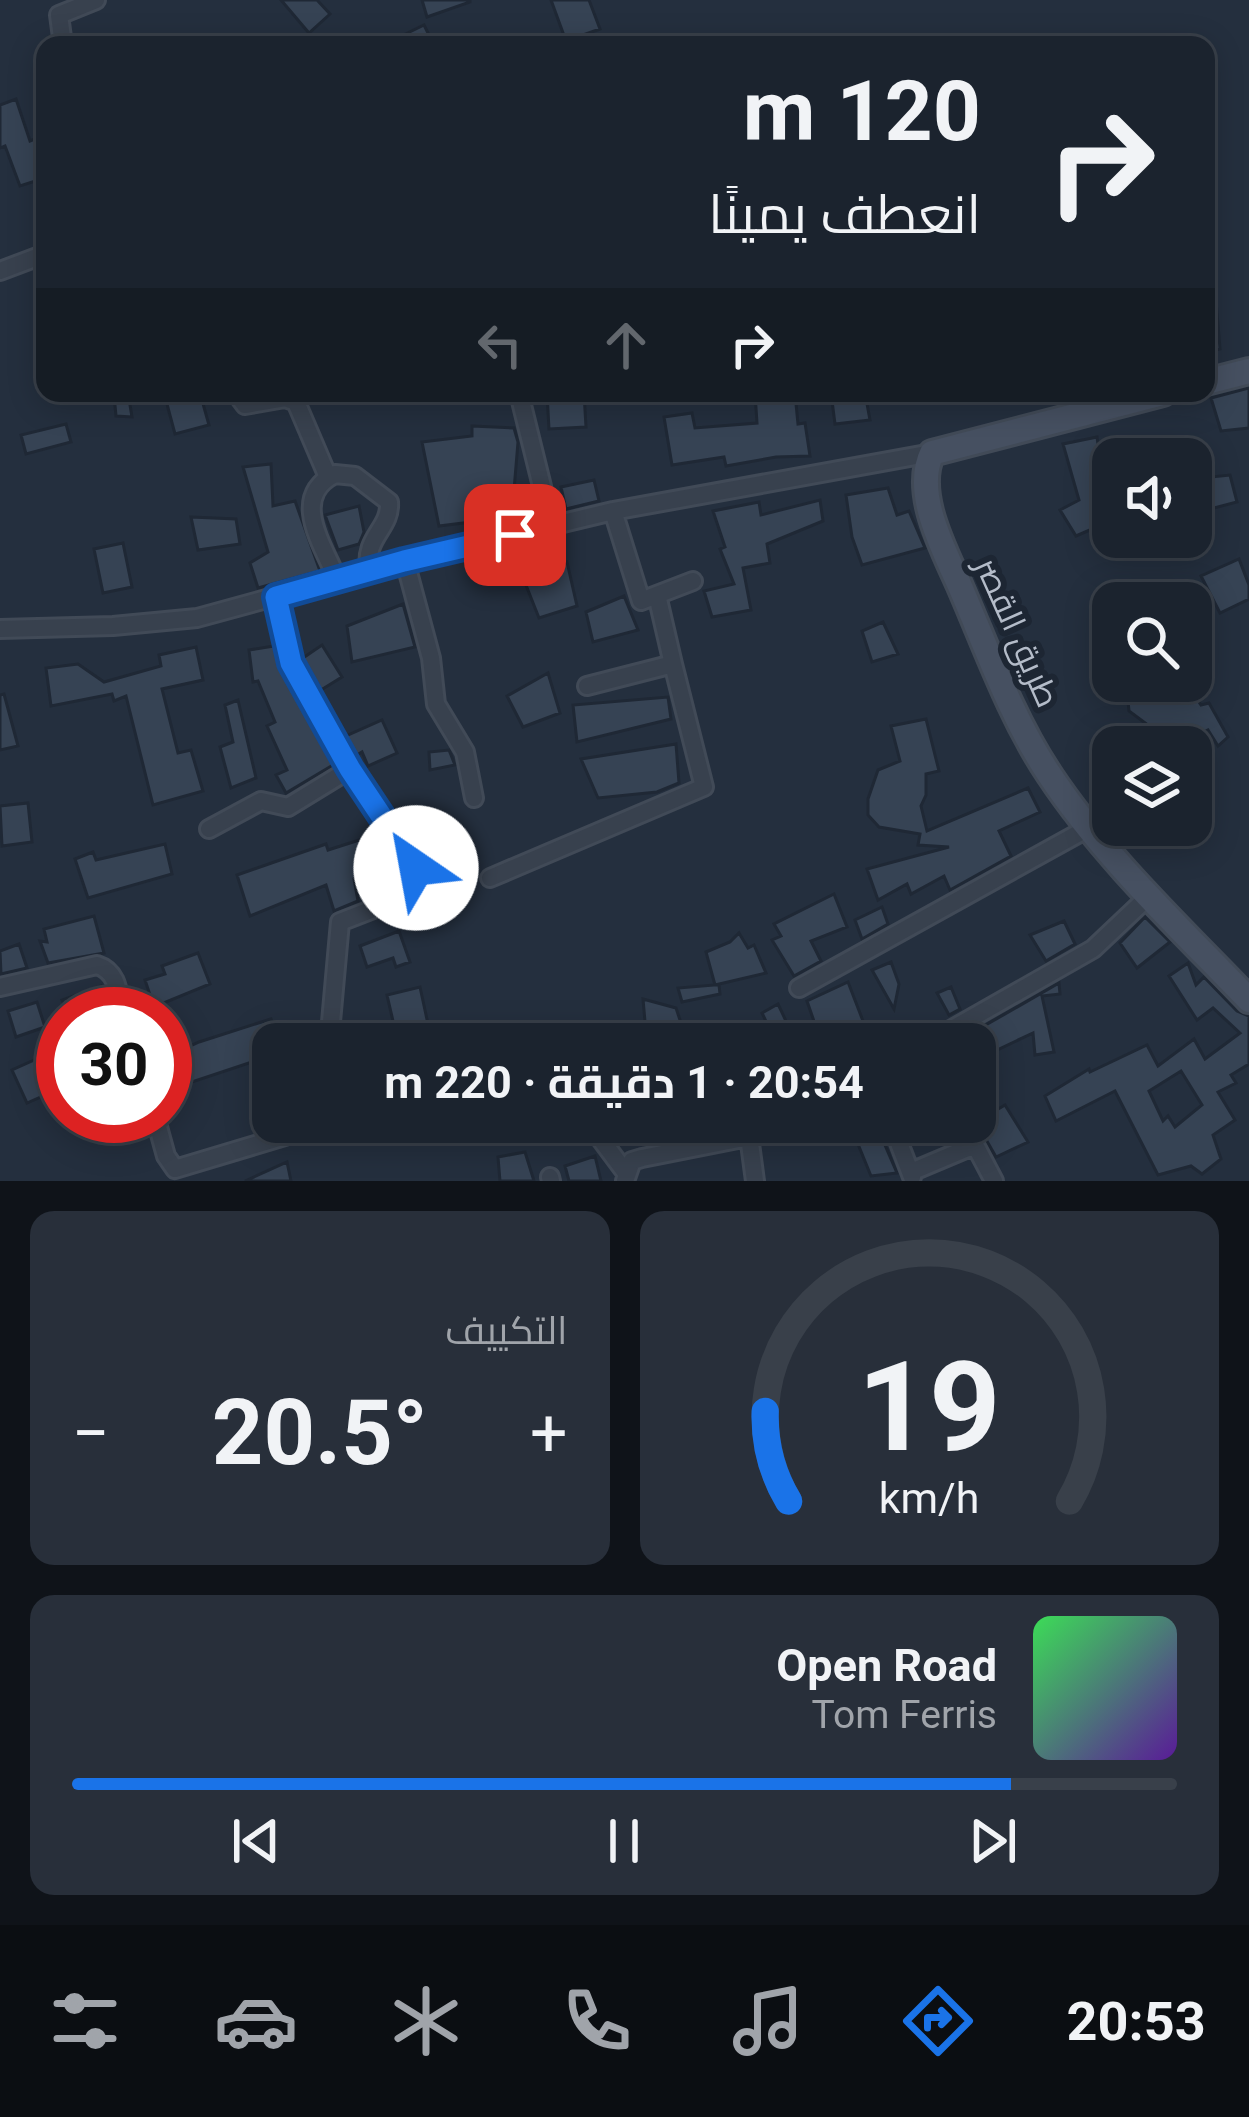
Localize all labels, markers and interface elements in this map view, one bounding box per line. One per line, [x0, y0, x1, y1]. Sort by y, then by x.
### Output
text: 120 m [743, 62, 981, 161]
icon: right [1023, 84, 1179, 240]
text: انعطف يمينًا [708, 183, 981, 246]
icon: left [467, 312, 533, 378]
icon: ahead [593, 312, 659, 378]
icon: right [719, 312, 785, 378]
map controls [1092, 438, 1212, 846]
button: sound [1092, 438, 1212, 558]
pin [464, 484, 566, 586]
icon: arrive [482, 502, 548, 568]
street label: طريق القصر [966, 550, 1068, 713]
button: search [1092, 582, 1212, 702]
button: layers [1092, 726, 1212, 846]
position arrow [353, 805, 479, 931]
speed limit sign: 30 [36, 987, 192, 1143]
text: 20:54 · 1 دقيقة · 220 m [384, 1056, 864, 1109]
text: التكييف [445, 1308, 568, 1354]
text: 19 [858, 1334, 1001, 1480]
text: 20.5° [212, 1381, 428, 1486]
text: − [72, 1395, 110, 1472]
text: + [530, 1395, 567, 1472]
text: km/h [879, 1473, 980, 1523]
text: Open Road [776, 1639, 997, 1692]
text: Tom Ferris [812, 1692, 997, 1738]
icon: previous [223, 1808, 289, 1874]
icon: pause [591, 1808, 657, 1874]
icon: next [960, 1808, 1026, 1874]
icon: filters [43, 1979, 127, 2063]
icon: car [214, 1979, 298, 2063]
icon: climate [384, 1979, 468, 2063]
icon: phone [555, 1979, 639, 2063]
icon: music [726, 1979, 810, 2063]
icon: directions [896, 1979, 980, 2063]
text: 20:53 [1067, 1990, 1206, 2053]

